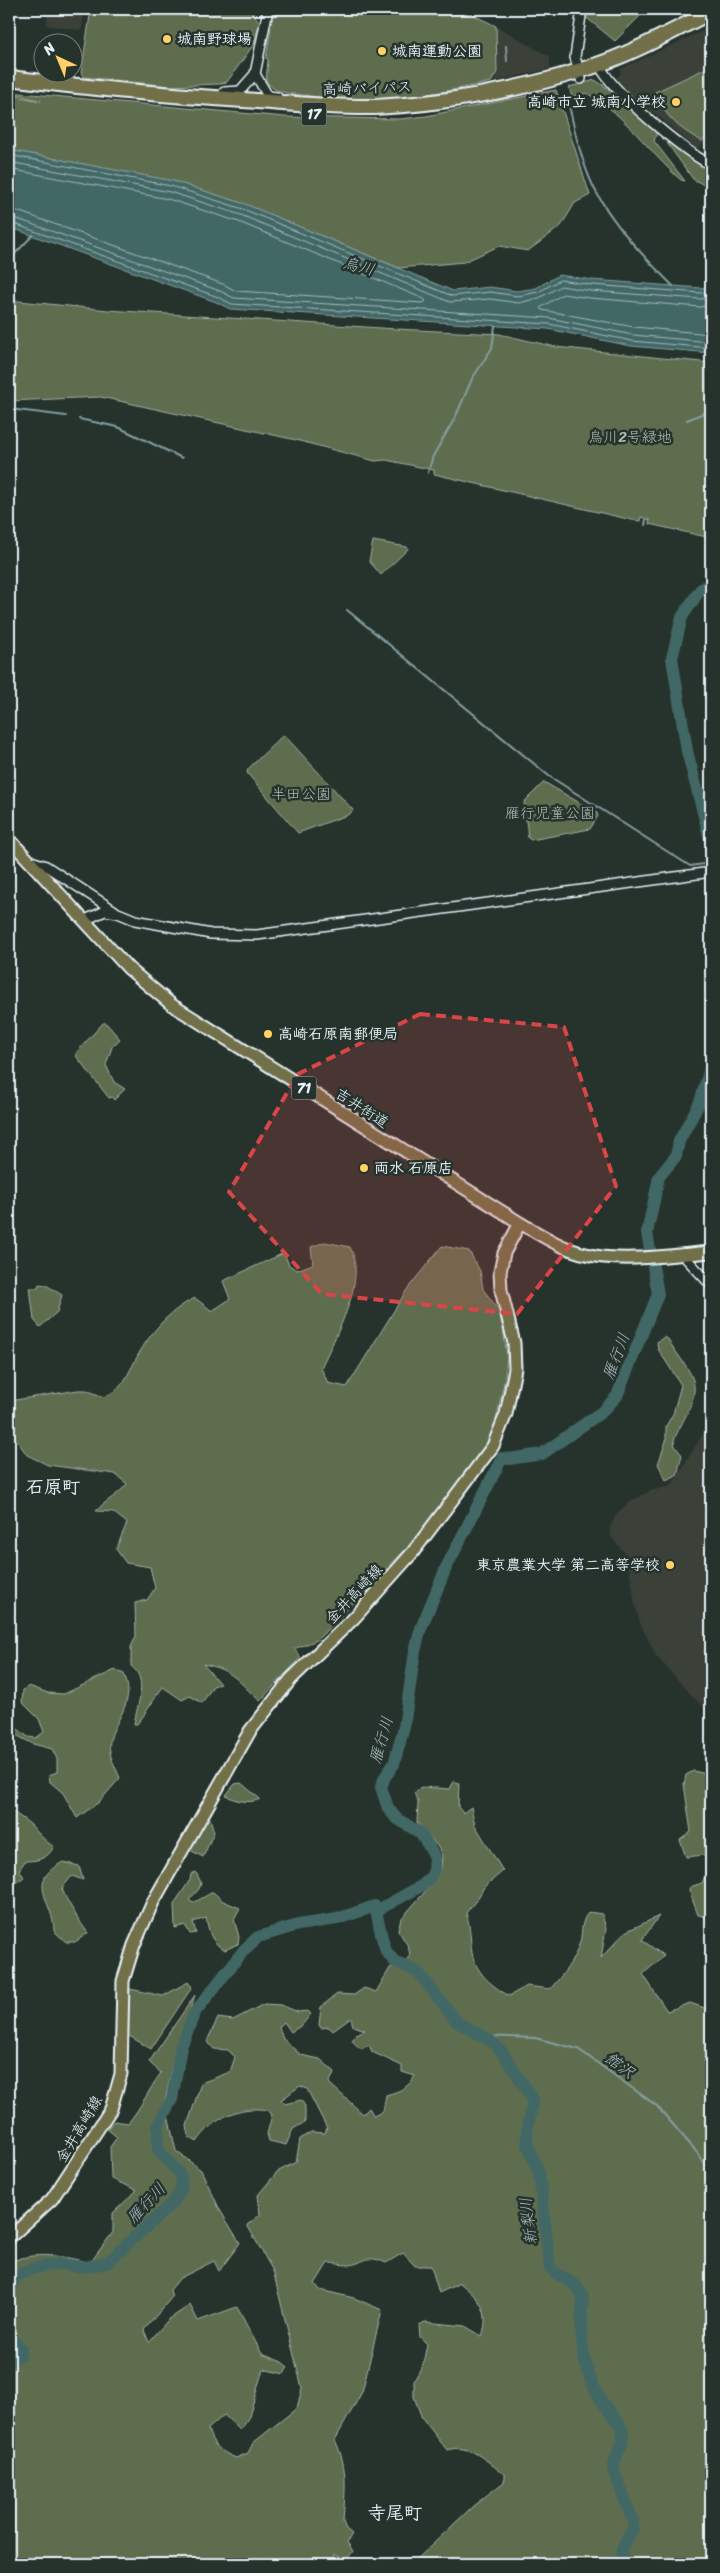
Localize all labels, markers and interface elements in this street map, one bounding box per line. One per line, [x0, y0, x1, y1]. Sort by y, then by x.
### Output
place label: 城南野球場 [177, 26, 252, 52]
north arrow [32, 32, 82, 82]
marker: 城南野球場 [161, 33, 173, 45]
text: N [36, 36, 62, 62]
place label: 城南運動公園 [392, 38, 482, 64]
marker: 城南運動公園 [376, 45, 388, 57]
street label: 高崎バイパス [322, 73, 412, 103]
place label: 高崎市立 城南小学校 [527, 89, 666, 115]
marker: 高崎市立 城南小学校 [670, 96, 682, 108]
road number: 17 [302, 102, 326, 126]
water label: 烏川 [340, 248, 378, 284]
park label: 烏川2号緑地 [588, 424, 672, 450]
park label: 半田公園 [271, 781, 331, 807]
park label: 雁行児童公園 [505, 800, 595, 826]
place label: 高崎石原南郵便局 [278, 1021, 398, 1047]
marker: 高崎石原南郵便局 [262, 1028, 274, 1040]
road number: 71 [292, 1076, 316, 1100]
street label: 吉井街道 [330, 1081, 394, 1135]
place label: 両水 石原店 [374, 1155, 453, 1181]
marker: 両水 石原店 [358, 1162, 370, 1174]
water label: 雁行川 [594, 1328, 638, 1384]
district label: 石原町 [26, 1471, 80, 1503]
place label: 東京農業大学 第二高等学校 [476, 1552, 660, 1578]
street label: 金井高崎線 [319, 1558, 389, 1630]
marker: 東京農業大学 第二高等学校 [664, 1559, 676, 1571]
water label: 雁行川 [360, 1713, 402, 1767]
water label: 館沢 [599, 2044, 642, 2087]
street label: 金井高崎線 [49, 2090, 109, 2168]
water label: 雁行川 [119, 2176, 173, 2230]
water label: 新梨川 [511, 2195, 545, 2247]
district label: 寺尾町 [368, 2497, 422, 2529]

